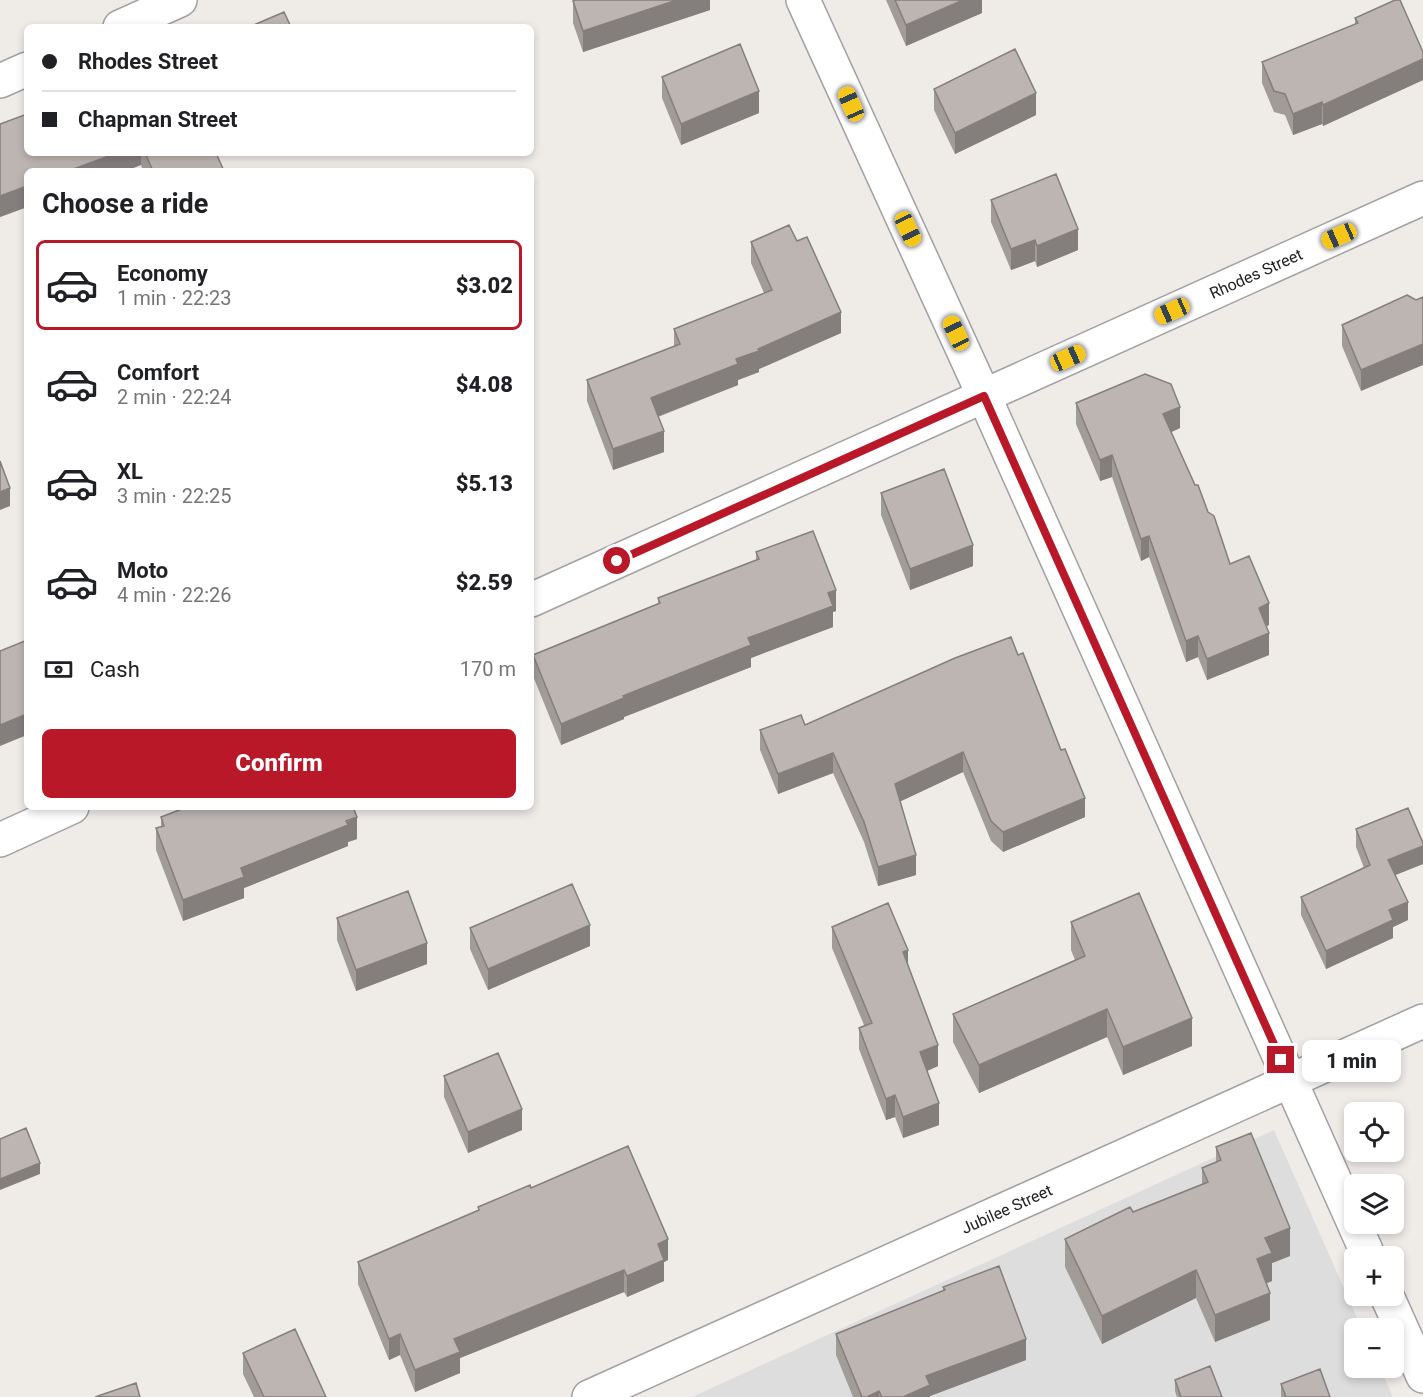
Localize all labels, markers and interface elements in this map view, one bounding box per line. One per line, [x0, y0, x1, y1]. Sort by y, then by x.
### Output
text: Rhodes Street [78, 49, 218, 74]
car [835, 84, 867, 124]
text: Chapman Street [78, 107, 238, 132]
text: Choose a ride [42, 188, 208, 220]
car [892, 209, 924, 249]
car [1319, 220, 1359, 252]
street label: Rhodes Street [1206, 244, 1305, 303]
icon: car [45, 258, 99, 312]
text: Economy [117, 261, 208, 286]
text: $3.02 [456, 273, 513, 298]
text: 1 min · 22:23 [117, 286, 232, 310]
car [1152, 295, 1192, 327]
car [940, 313, 972, 353]
car [1048, 342, 1088, 374]
icon: car [45, 357, 99, 411]
text: Comfort [117, 360, 199, 385]
text: $4.08 [456, 372, 513, 397]
text: 2 min · 22:24 [117, 385, 232, 409]
icon: car [45, 456, 99, 510]
text: XL [117, 459, 143, 484]
text: $5.13 [456, 471, 513, 496]
text: 3 min · 22:25 [117, 484, 232, 508]
route start [603, 547, 630, 574]
icon: car [45, 555, 99, 609]
text: Moto [117, 558, 168, 583]
text: $2.59 [456, 570, 513, 595]
text: 4 min · 22:26 [117, 583, 232, 607]
icon: cash [42, 653, 75, 686]
text: Cash [90, 657, 140, 682]
text: 170 m [460, 657, 516, 681]
button: Confirm [42, 729, 516, 798]
callout: 1 min [1302, 1039, 1401, 1081]
route end [1267, 1046, 1294, 1073]
text: 1 min [1326, 1049, 1377, 1073]
map controls [1344, 1102, 1404, 1378]
button: locate [1344, 1102, 1404, 1162]
button: layers [1344, 1174, 1404, 1234]
street label: Jubilee Street [958, 1180, 1055, 1237]
button: + [1344, 1246, 1404, 1306]
button: − [1344, 1318, 1404, 1378]

